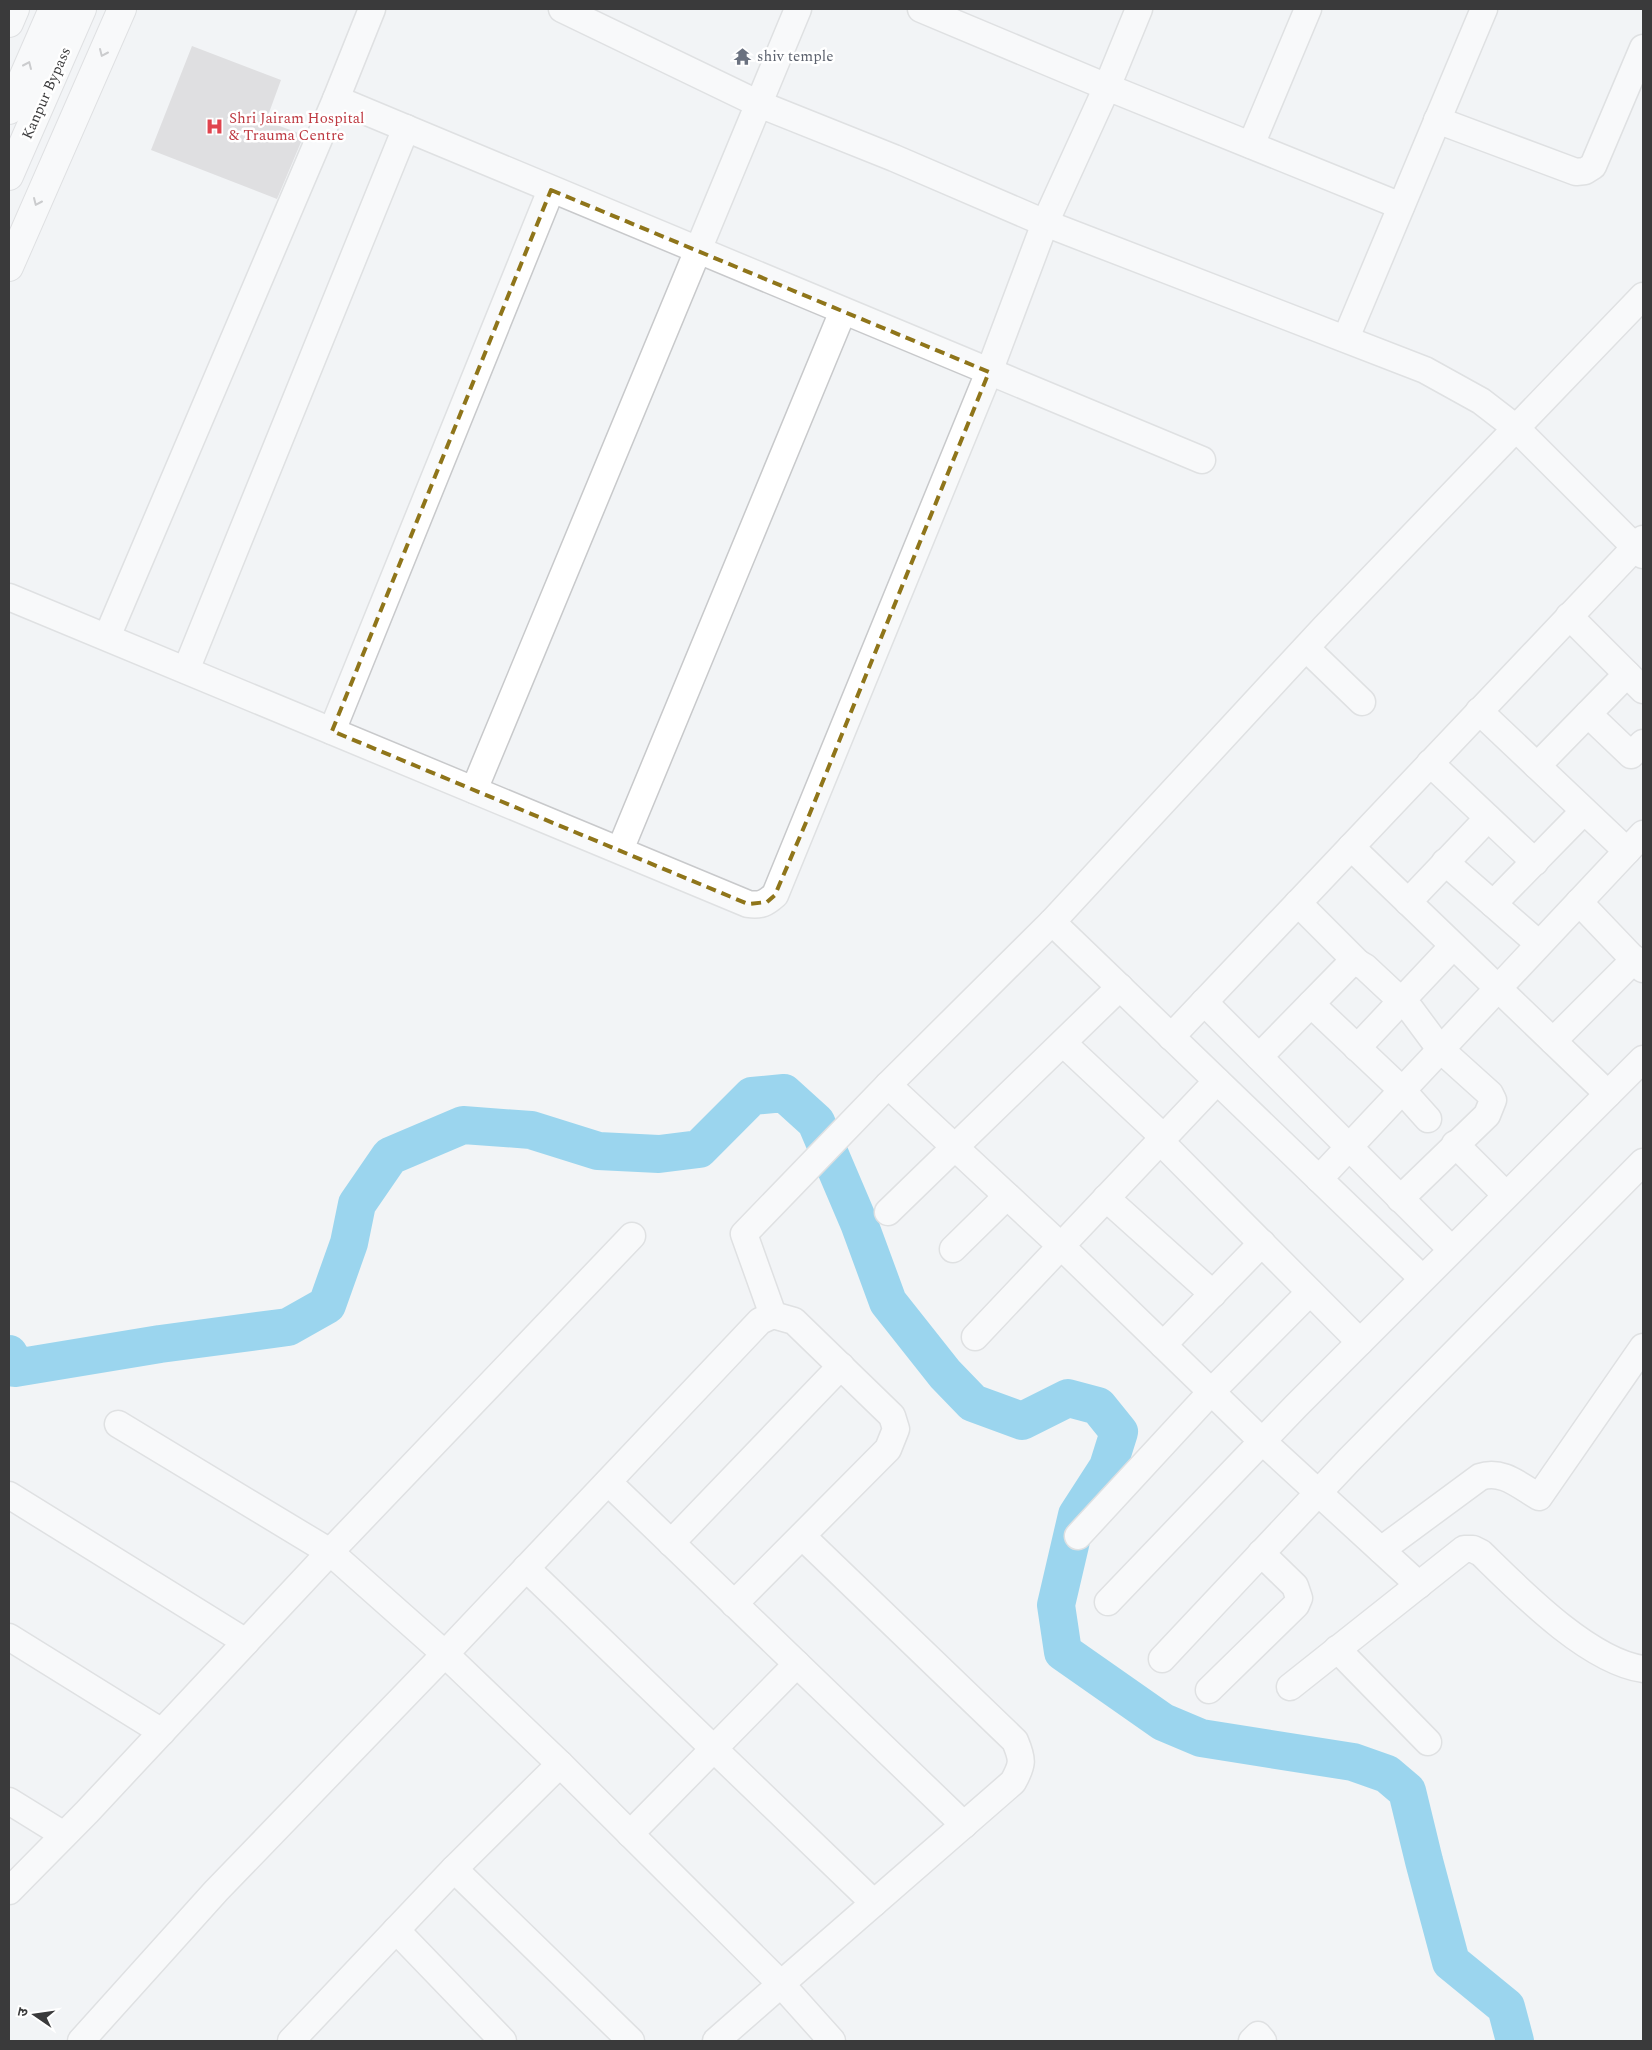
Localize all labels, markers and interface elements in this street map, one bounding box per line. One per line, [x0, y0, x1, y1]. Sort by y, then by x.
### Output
street label: Kanpur Bypass [16, 43, 77, 143]
place label: shiv temple [757, 45, 833, 68]
temple icon: shiv temple [733, 46, 753, 66]
one-way arrow [98, 48, 109, 57]
one-way arrow [22, 61, 33, 70]
place label: Shri Jairam Hospital & Trauma Centre [229, 107, 365, 147]
hospital icon: Shri Jairam Hospital & Trauma Centre [205, 117, 225, 137]
one-way arrow [33, 197, 44, 206]
north arrow [10, 1990, 60, 2040]
text: उ [12, 2005, 34, 2019]

